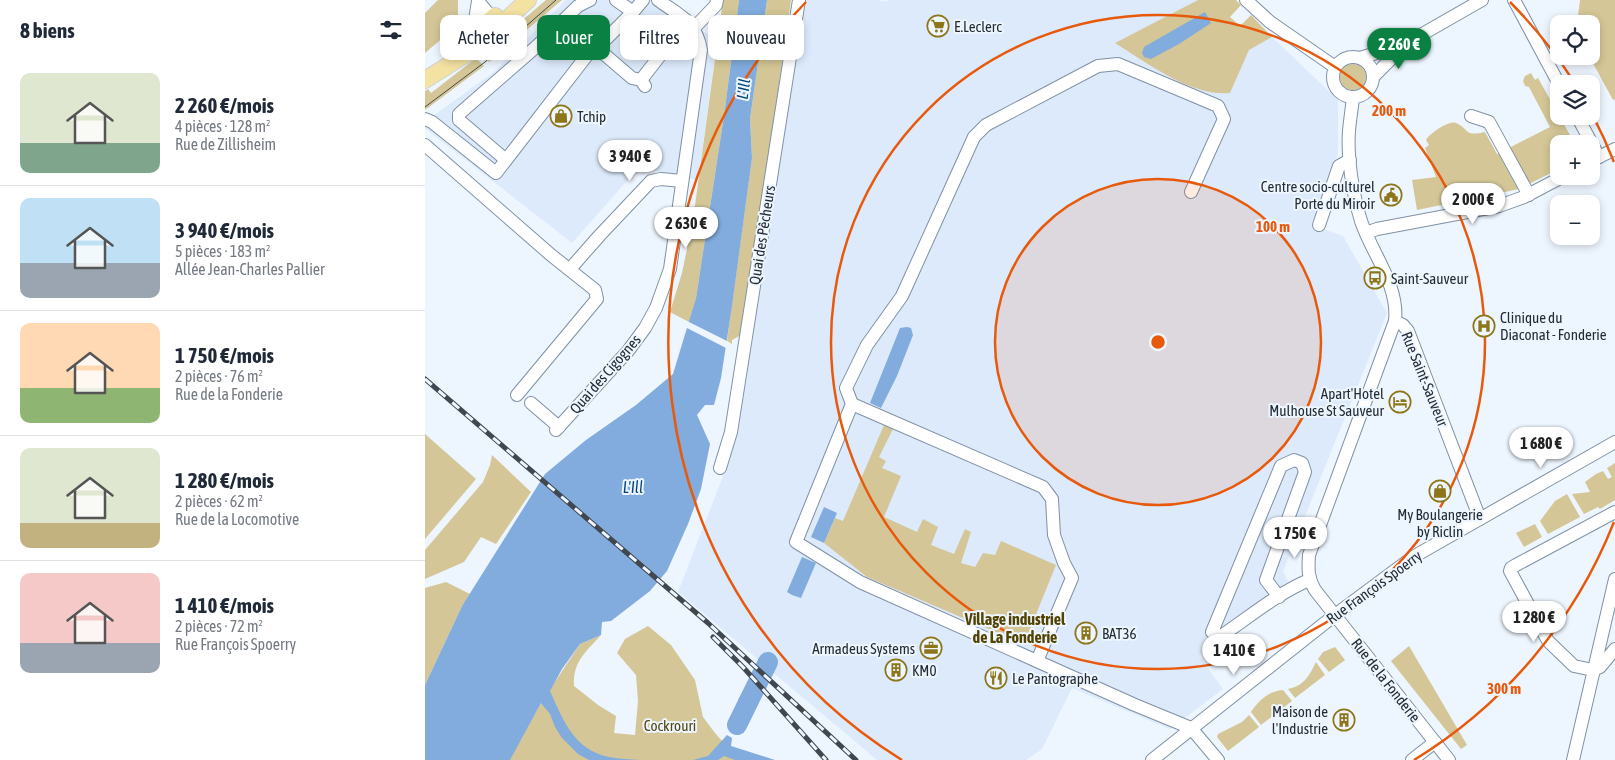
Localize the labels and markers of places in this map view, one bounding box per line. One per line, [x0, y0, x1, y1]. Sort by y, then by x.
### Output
supermarket icon: E.Leclerc [926, 14, 950, 38]
place label: E.Leclerc [954, 18, 1002, 35]
pin: 2 260 € [1353, 28, 1445, 70]
shop icon: Tchip [549, 104, 573, 128]
place label: Tchip [577, 108, 606, 125]
pin: 3 940 € [584, 140, 676, 182]
place label: Centre socio-culturel Porte du Miroir [1261, 178, 1376, 212]
pin: 2 000 € [1427, 182, 1519, 225]
public building icon: Centre socio-culturel Porte du Miroir [1379, 183, 1403, 207]
pin: 2 630 € [640, 206, 732, 249]
bus stop icon: Saint-Sauveur [1363, 266, 1387, 290]
place label: Saint-Sauveur [1391, 270, 1469, 287]
place label: Clinique du Diaconat - Fonderie [1500, 309, 1607, 343]
hospital icon: Clinique du Diaconat - Fonderie [1472, 314, 1496, 338]
centre of rings [1149, 333, 1167, 351]
place label: Apart'Hotel Mulhouse St Sauveur [1269, 385, 1385, 419]
hotel icon: Apart'Hotel Mulhouse St Sauveur [1388, 390, 1412, 414]
pin: 1 680 € [1495, 426, 1587, 469]
shop icon: My Boulangerie by Riclin [1428, 479, 1452, 503]
place label: My Boulangerie by Riclin [1397, 506, 1483, 540]
pin: 1 750 € [1249, 516, 1341, 559]
pin: 1 280 € [1488, 600, 1580, 643]
building icon: BAT36 [1074, 621, 1098, 645]
place label: BAT36 [1102, 625, 1137, 642]
pin: 1 410 € [1188, 634, 1280, 676]
office icon: Armadeus Systems [919, 636, 943, 660]
place label: Armadeus Systems [812, 640, 915, 657]
building icon: KM0 [884, 658, 908, 682]
place label: KM0 [912, 662, 936, 679]
restaurant icon: Le Pantographe [984, 666, 1008, 690]
place label: Le Pantographe [1012, 670, 1098, 687]
place label: Maison de l'Industrie [1272, 703, 1328, 737]
building icon: Maison de l'Industrie [1332, 708, 1356, 732]

